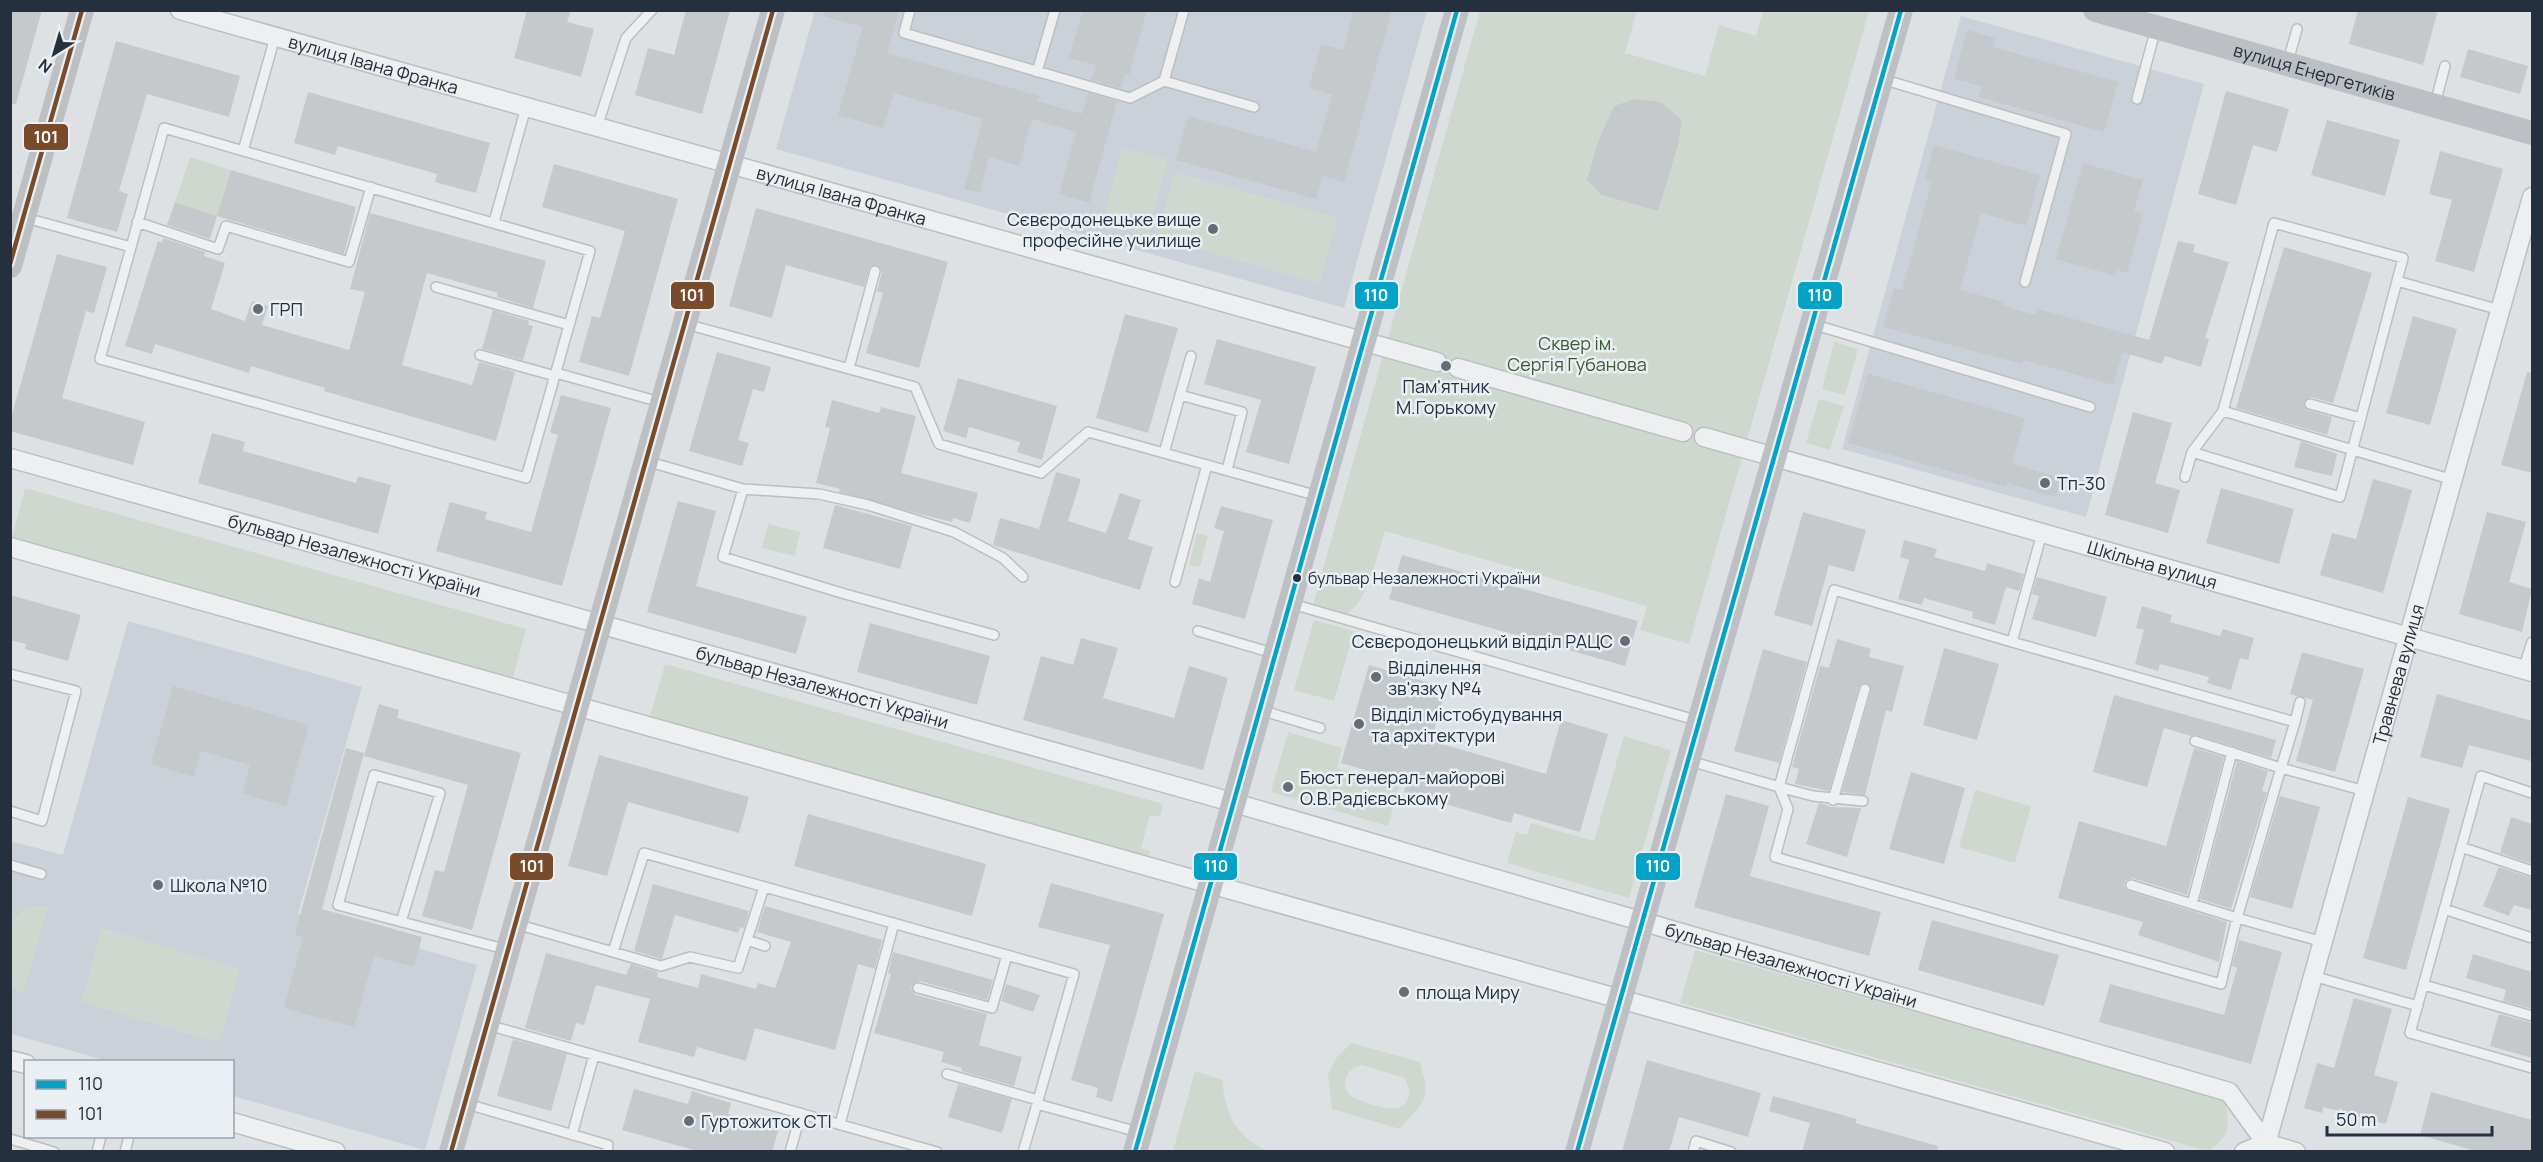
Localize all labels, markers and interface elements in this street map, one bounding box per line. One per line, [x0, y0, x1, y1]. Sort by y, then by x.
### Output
north arrow [24, 24, 84, 84]
street label: вулиця Івана Франка [286, 29, 461, 99]
street label: вулиця Енергетиків [2231, 38, 2398, 106]
text: N [34, 54, 56, 78]
line badge: 101 [23, 123, 69, 151]
text: 101 [34, 126, 58, 148]
street label: вулиця Івана Франка [754, 160, 929, 230]
place label: Сєвєродонецьке вище професійне училище [1007, 207, 1201, 252]
marker: Сєвєродонецьке вище професійне училище [1206, 222, 1220, 236]
line badge: 101 [670, 281, 715, 310]
line badge: 110 [1354, 281, 1399, 310]
line badge: 110 [1797, 281, 1843, 310]
text: 101 [680, 284, 704, 306]
text: 110 [1364, 284, 1388, 306]
text: 110 [1808, 284, 1832, 306]
place label: ГРП [270, 297, 303, 321]
marker: ГРП [251, 302, 265, 316]
park label: Сквер ім. Сергія Губанова [1507, 331, 1647, 376]
marker: Пам'ятник М.Горькому [1439, 359, 1453, 373]
place label: Пам'ятник М.Горькому [1396, 374, 1497, 419]
place label: Тп-30 [2057, 471, 2106, 495]
marker: Тп-30 [2038, 476, 2052, 490]
street label: бульвар Незалежності України [225, 508, 484, 602]
street label: Шкільна вулиця [2085, 534, 2220, 594]
place label: бульвар Незалежності України [1308, 567, 1540, 589]
marker: бульвар Незалежності України [1291, 572, 1303, 584]
street label: Травнева вулиця [2367, 601, 2429, 748]
place label: Сєвєродонецький відділ РАЦС [1352, 629, 1613, 653]
marker: Сєвєродонецький відділ РАЦС [1618, 634, 1632, 648]
street label: бульвар Незалежності України [693, 640, 952, 734]
place label: Відділення зв'язку №4 [1388, 655, 1482, 700]
marker: Відділення зв'язку №4 [1369, 670, 1383, 684]
place label: Відділ містобудування та архітектури [1371, 702, 1562, 747]
marker: Відділ містобудування та архітектури [1352, 717, 1366, 731]
place label: Бюст генерал-майорові О.В.Радієвському [1300, 765, 1505, 810]
marker: Бюст генерал-майорові О.В.Радієвському [1281, 780, 1295, 794]
line badge: 101 [509, 852, 554, 881]
line badge: 110 [1193, 852, 1238, 881]
line badge: 110 [1635, 852, 1681, 881]
text: 101 [520, 855, 544, 877]
text: 110 [1204, 855, 1228, 877]
text: 110 [1646, 855, 1670, 877]
place label: Школа №10 [170, 873, 268, 897]
marker: Школа №10 [151, 878, 165, 892]
street label: бульвар Незалежності України [1662, 917, 1920, 1013]
place label: площа Миру [1416, 980, 1520, 1004]
marker: площа Миру [1397, 985, 1411, 999]
legend [24, 1060, 234, 1138]
text: 110 [78, 1071, 103, 1095]
scale bar [2327, 1099, 2492, 1137]
text: 101 [78, 1101, 103, 1125]
text: 50 m [2336, 1107, 2376, 1131]
place label: Гуртожиток СТІ [701, 1109, 832, 1133]
marker: Гуртожиток СТІ [682, 1114, 696, 1128]

